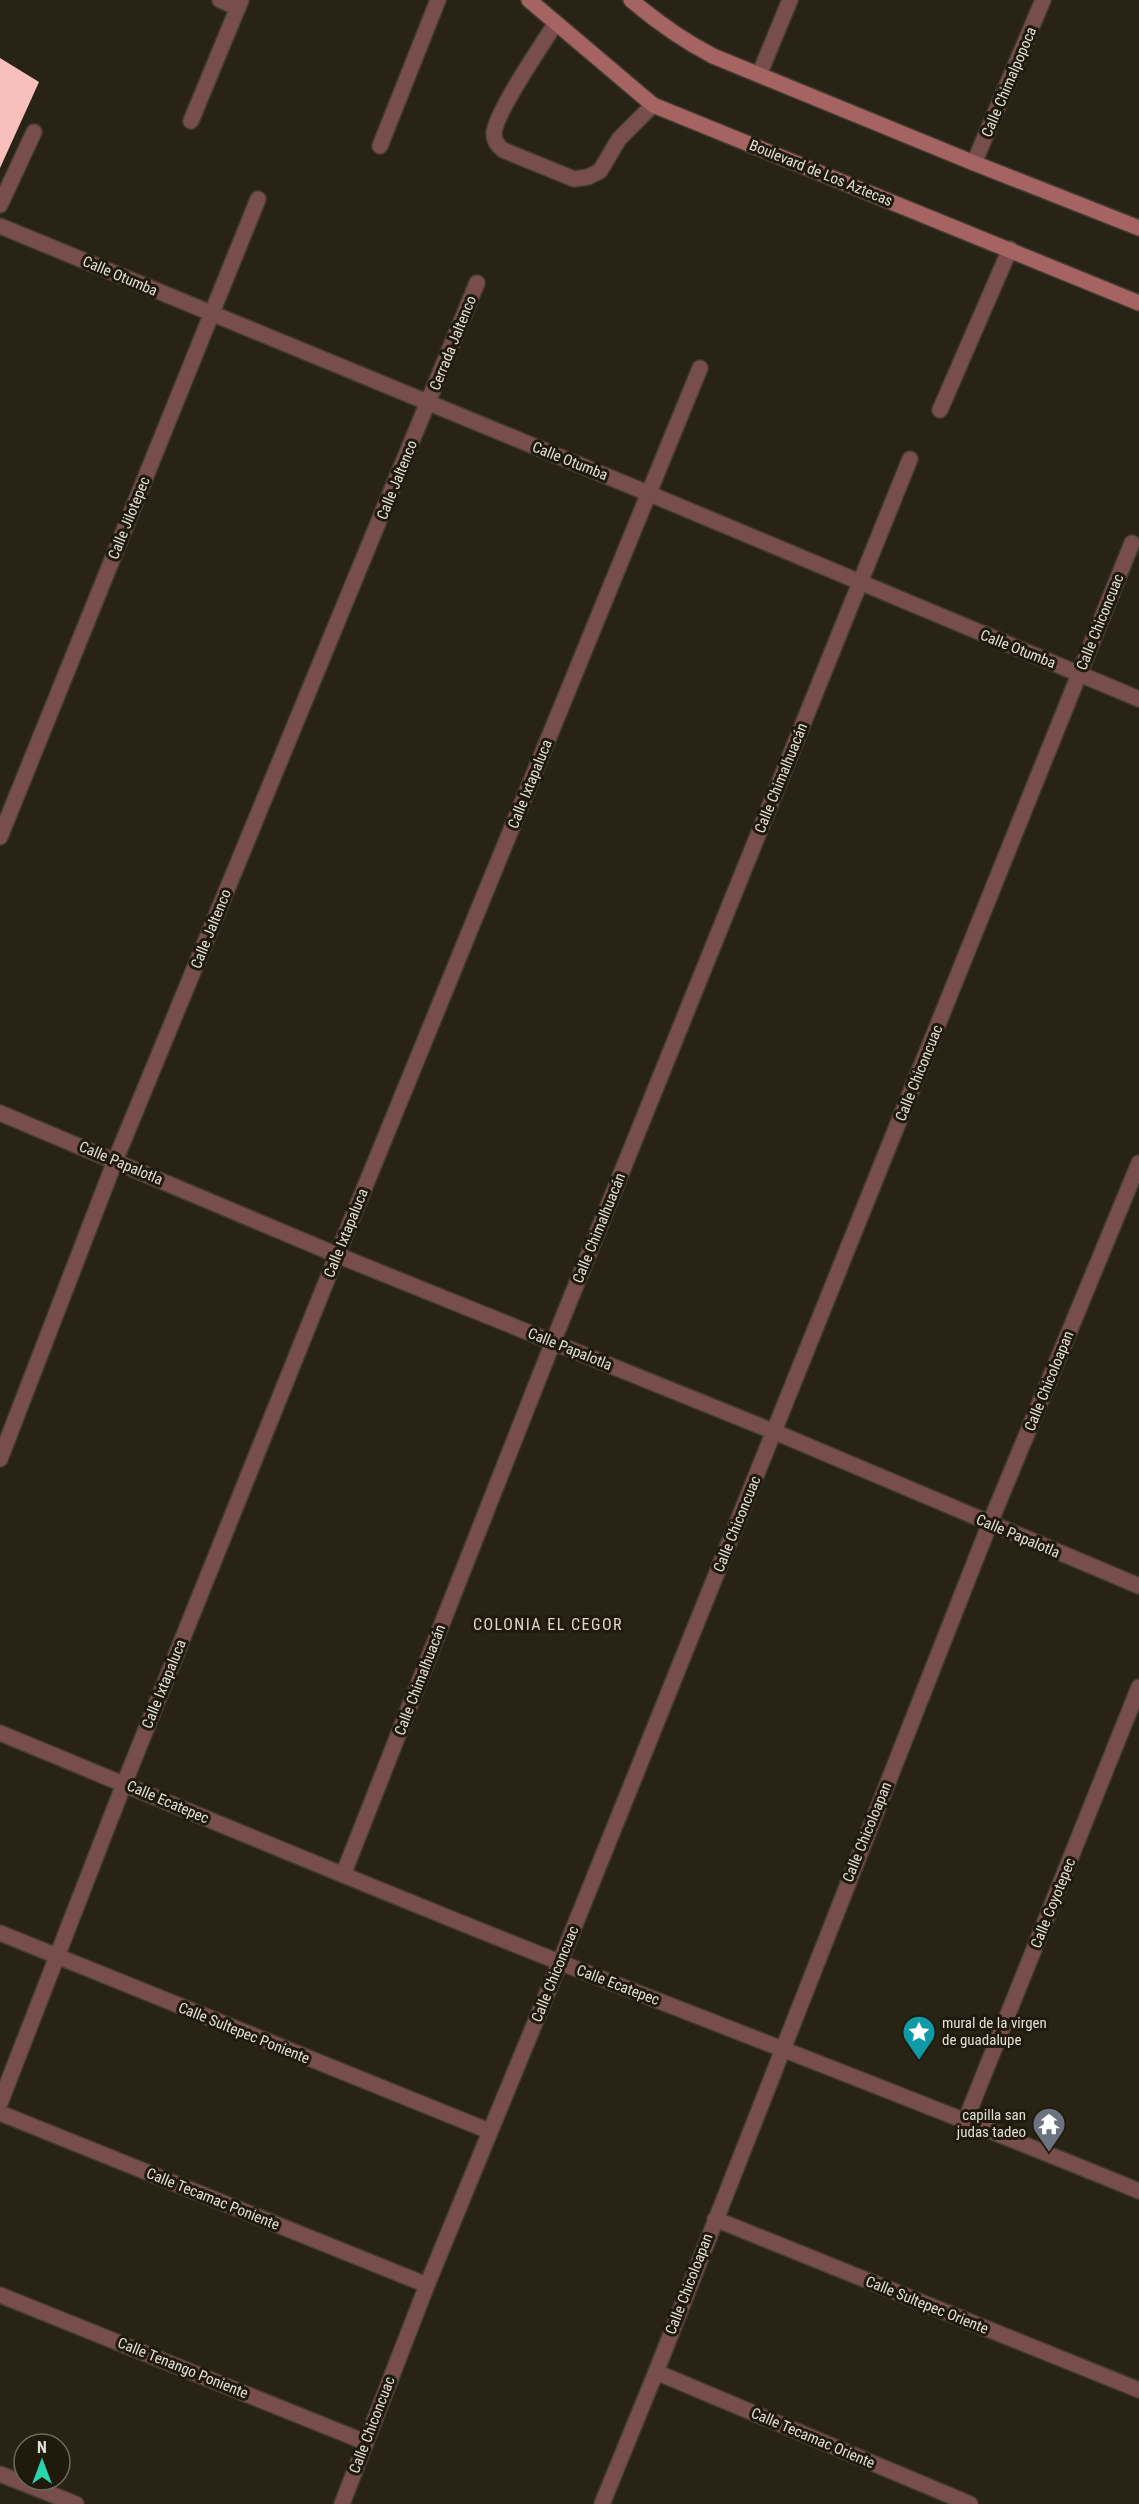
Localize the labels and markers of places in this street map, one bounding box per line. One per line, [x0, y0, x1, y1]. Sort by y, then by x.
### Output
place icon: mural de la virgen de guadalupe [901, 2014, 937, 2061]
place label: mural de la virgen de guadalupe [942, 2014, 1047, 2049]
place label: capilla san judas tadeo [956, 2106, 1026, 2141]
temple icon: capilla san judas tadeo [1031, 2106, 1067, 2153]

